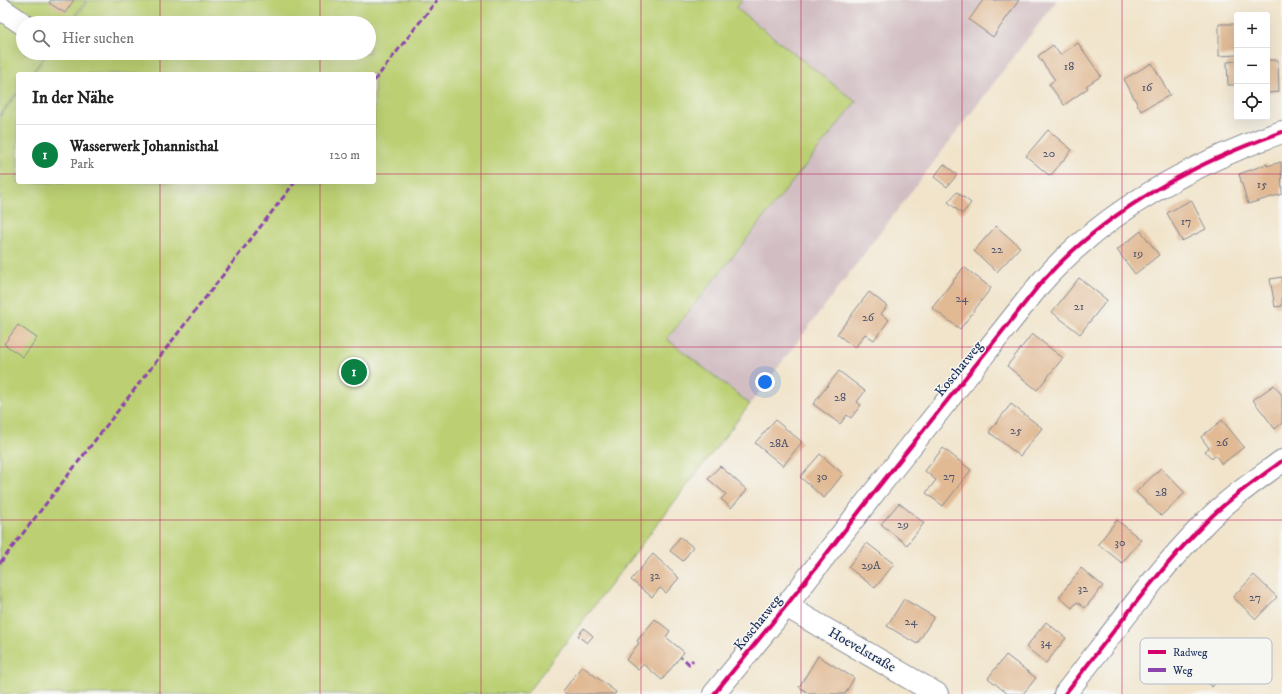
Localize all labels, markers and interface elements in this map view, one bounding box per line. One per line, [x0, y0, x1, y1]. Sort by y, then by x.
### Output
map controls [1234, 12, 1270, 120]
button: + [1234, 12, 1270, 48]
search box [16, 16, 376, 60]
icon: search [30, 27, 52, 49]
text: Hier suchen [62, 29, 134, 48]
button: − [1234, 48, 1270, 84]
house number: 18 [1064, 59, 1074, 74]
house number: 16 [1142, 80, 1153, 95]
button: locate [1234, 84, 1270, 120]
text: In der Nähe [32, 87, 114, 109]
text: Wasserwerk Johannisthal [70, 137, 218, 156]
house number: 20 [1043, 146, 1055, 161]
text: 1 [43, 147, 47, 163]
text: 120 m [329, 147, 360, 163]
text: Park [70, 156, 94, 172]
house number: 15 [1257, 177, 1267, 192]
house number: 17 [1181, 214, 1191, 229]
house number: 22 [991, 242, 1003, 257]
house number: 19 [1133, 246, 1143, 261]
house number: 24 [956, 291, 969, 306]
house number: 21 [1074, 299, 1084, 314]
house number: 26 [862, 310, 875, 325]
street label: Koschatweg [931, 337, 987, 401]
pin: 1 [341, 357, 367, 387]
your location [755, 372, 775, 392]
house number: 28 [834, 390, 846, 405]
house number: 25 [1010, 423, 1022, 438]
house number: 26 [1216, 435, 1229, 450]
house number: 28A [769, 436, 789, 451]
house number: 30 [817, 469, 827, 484]
house number: 27 [943, 469, 955, 484]
house number: 28 [1155, 485, 1167, 500]
house number: 29 [897, 517, 909, 532]
house number: 30 [1115, 535, 1125, 550]
house number: 29A [861, 558, 881, 573]
house number: 32 [650, 568, 660, 583]
house number: 32 [1078, 581, 1088, 596]
house number: 27 [1249, 590, 1261, 605]
street label: Koschatweg [730, 591, 786, 655]
house number: 24 [905, 614, 918, 629]
street label: Hoevelstraße [825, 623, 899, 677]
house number: 34 [1040, 635, 1053, 650]
legend [1140, 638, 1272, 684]
text: Radweg [1173, 646, 1208, 660]
text: Weg [1172, 664, 1193, 678]

